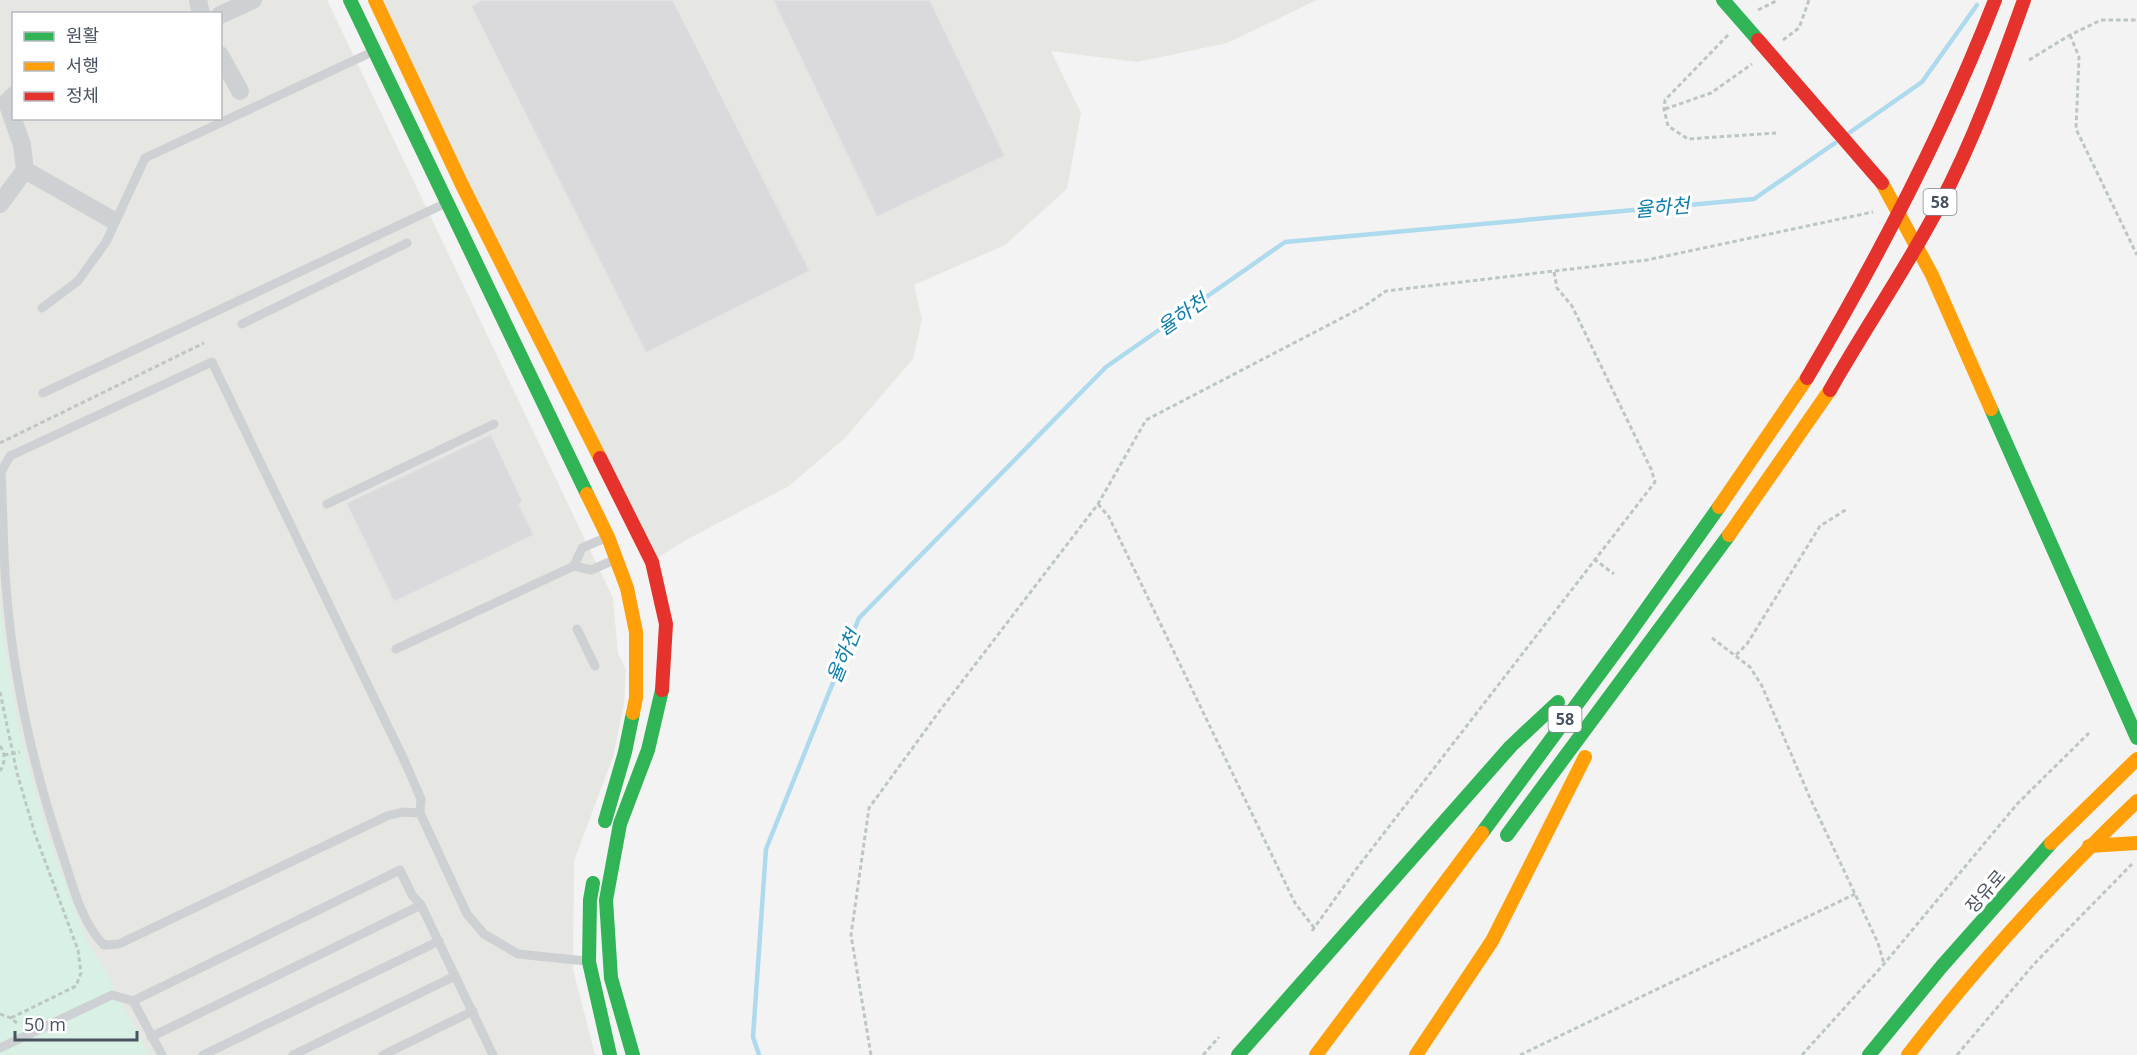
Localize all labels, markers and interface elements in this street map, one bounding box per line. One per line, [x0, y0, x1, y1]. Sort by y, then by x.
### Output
legend [12, 12, 222, 120]
text: 원활 [66, 23, 99, 47]
text: 서행 [66, 53, 99, 77]
text: 정체 [66, 83, 99, 107]
road number: 58 [1924, 189, 1956, 215]
water label: 율하천 [1633, 191, 1693, 223]
water label: 율하천 [1152, 286, 1214, 341]
water label: 율하천 [820, 623, 867, 687]
road number: 58 [1548, 706, 1582, 732]
street label: 장유로 [1960, 864, 2010, 918]
scale bar [15, 1004, 136, 1042]
text: 50 m [24, 1012, 66, 1036]

